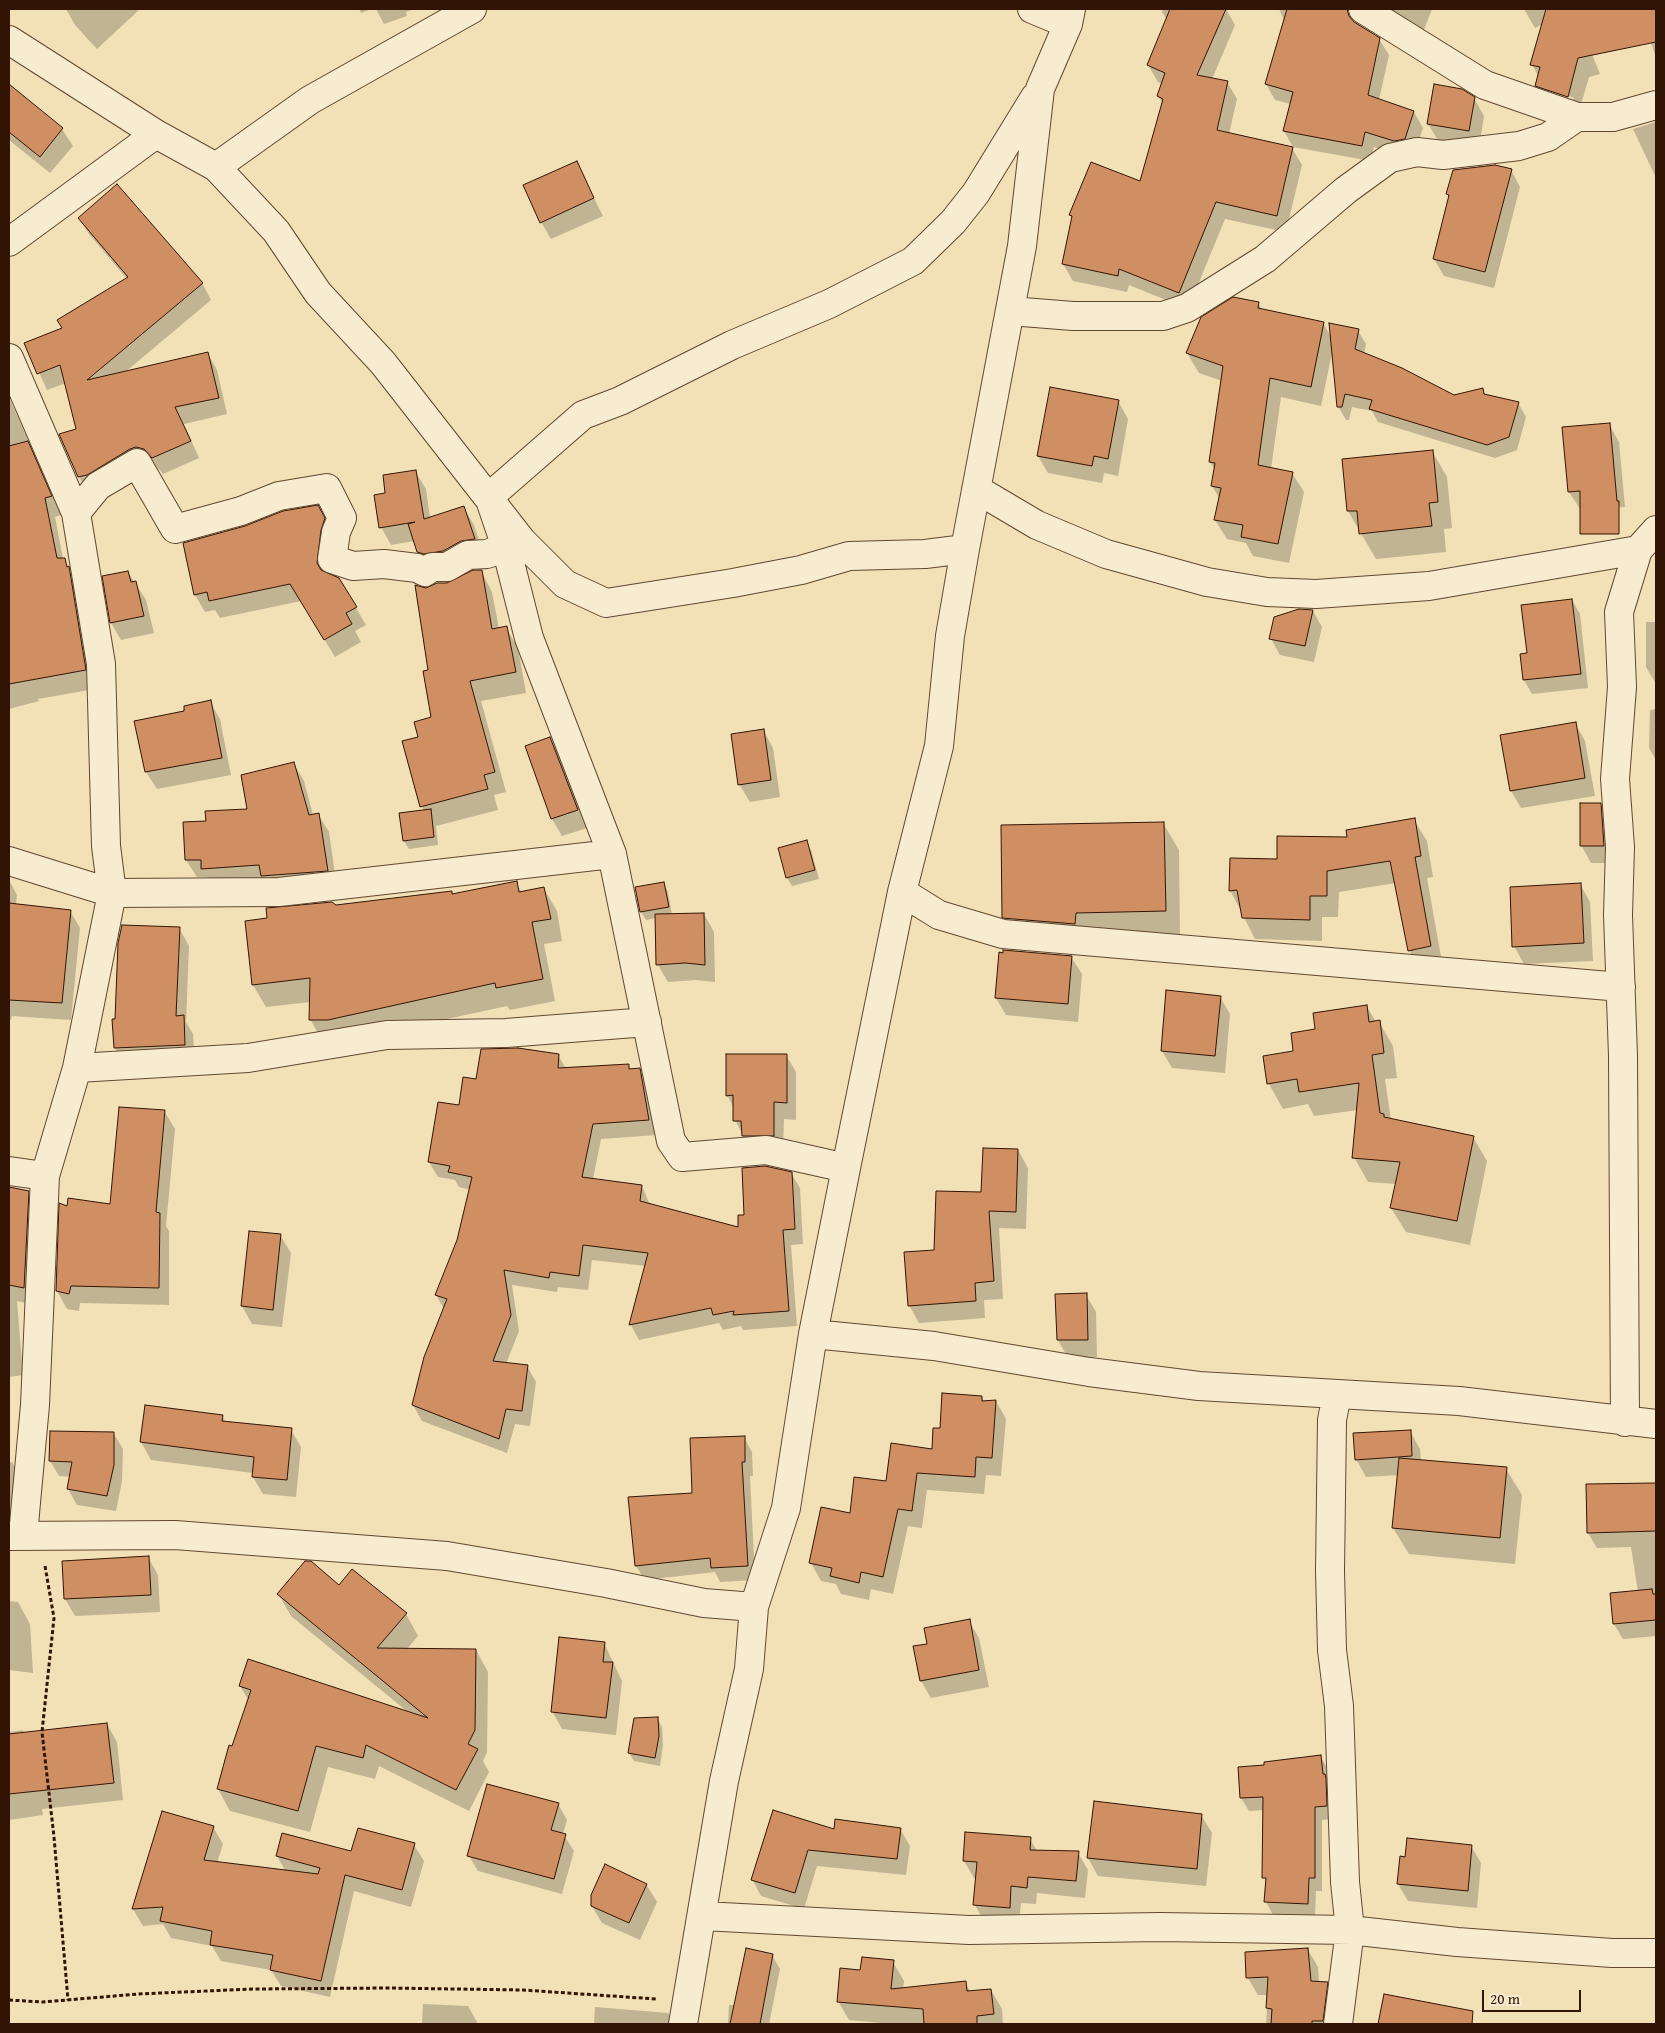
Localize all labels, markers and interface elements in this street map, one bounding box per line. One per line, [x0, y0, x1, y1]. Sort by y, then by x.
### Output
scale bar [1485, 1980, 1584, 2012]
text: 20 m [1490, 1988, 1520, 2009]

